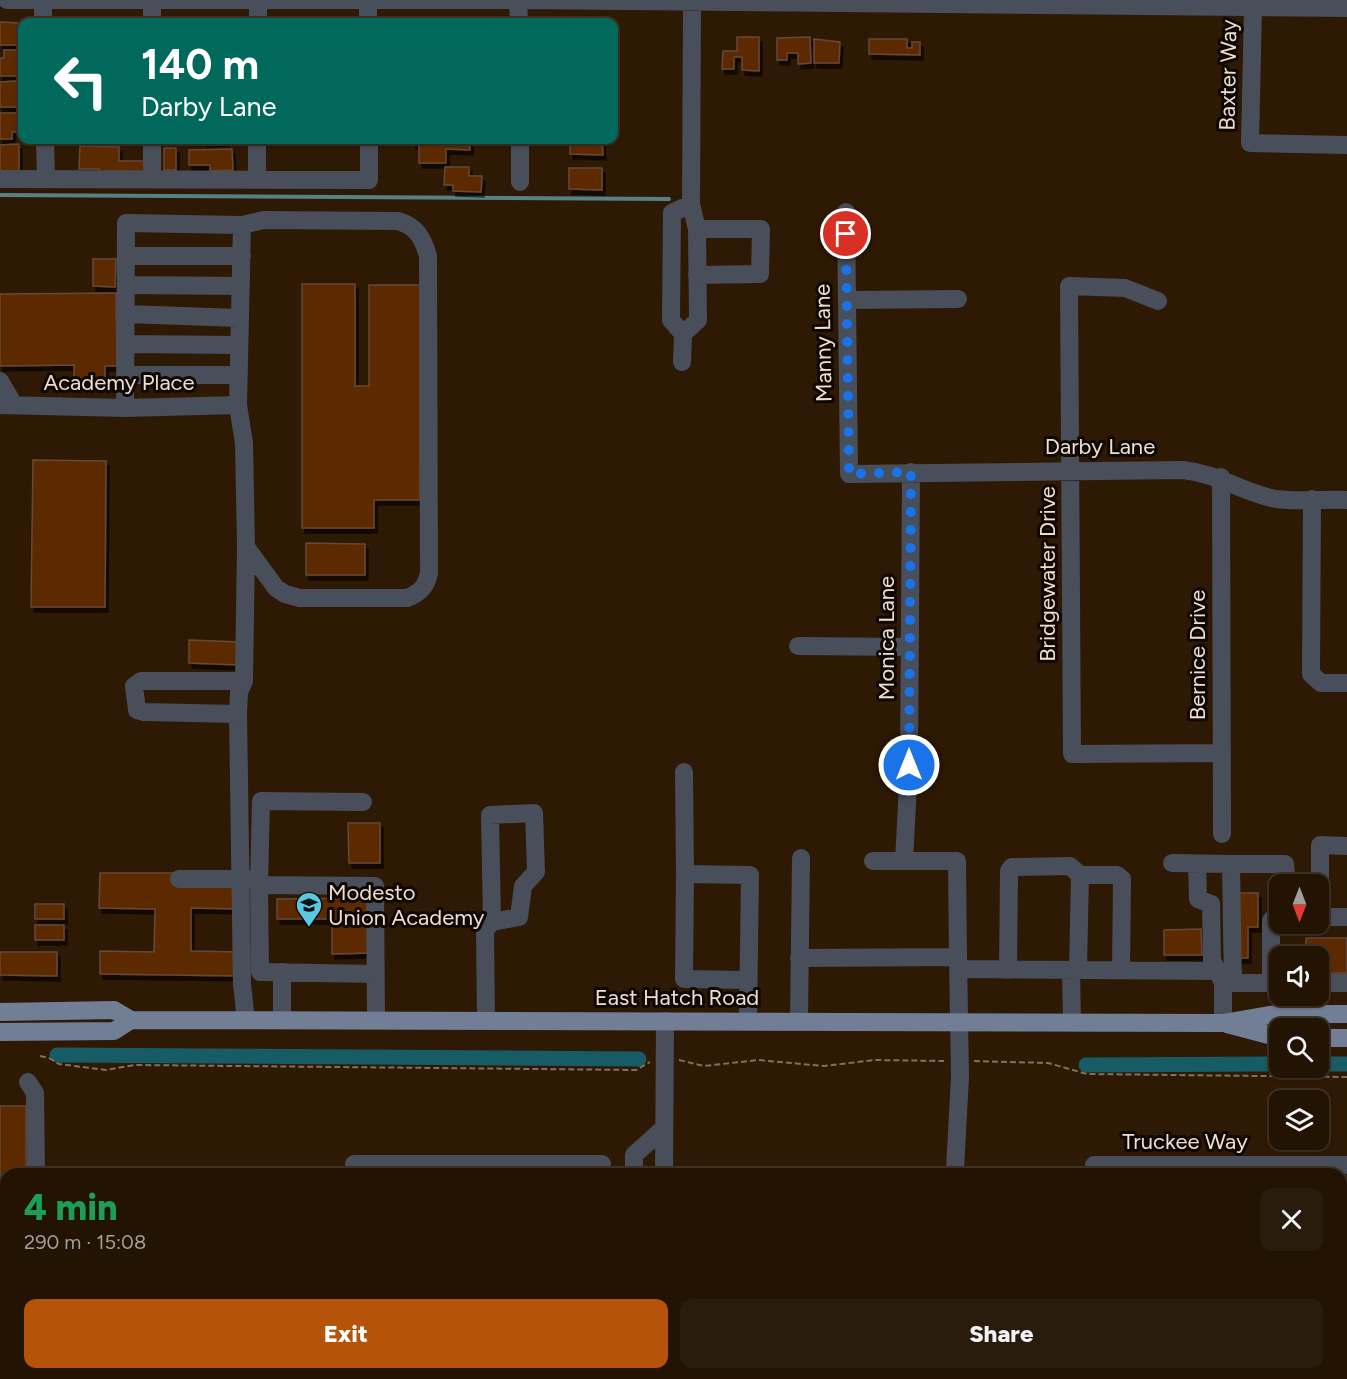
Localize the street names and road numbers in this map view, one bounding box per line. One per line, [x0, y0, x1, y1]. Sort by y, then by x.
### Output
street label: Baxter Way [1214, 19, 1242, 131]
street label: Manny Lane [808, 284, 838, 402]
street label: Academy Place [43, 369, 195, 396]
street label: Darby Lane [1045, 433, 1155, 460]
street label: Bridgewater Drive [1034, 486, 1061, 662]
street label: Monica Lane [873, 576, 900, 700]
street label: Bernice Drive [1184, 590, 1211, 720]
street label: East Hatch Road [595, 984, 759, 1011]
street label: Truckee Way [1122, 1128, 1248, 1155]

